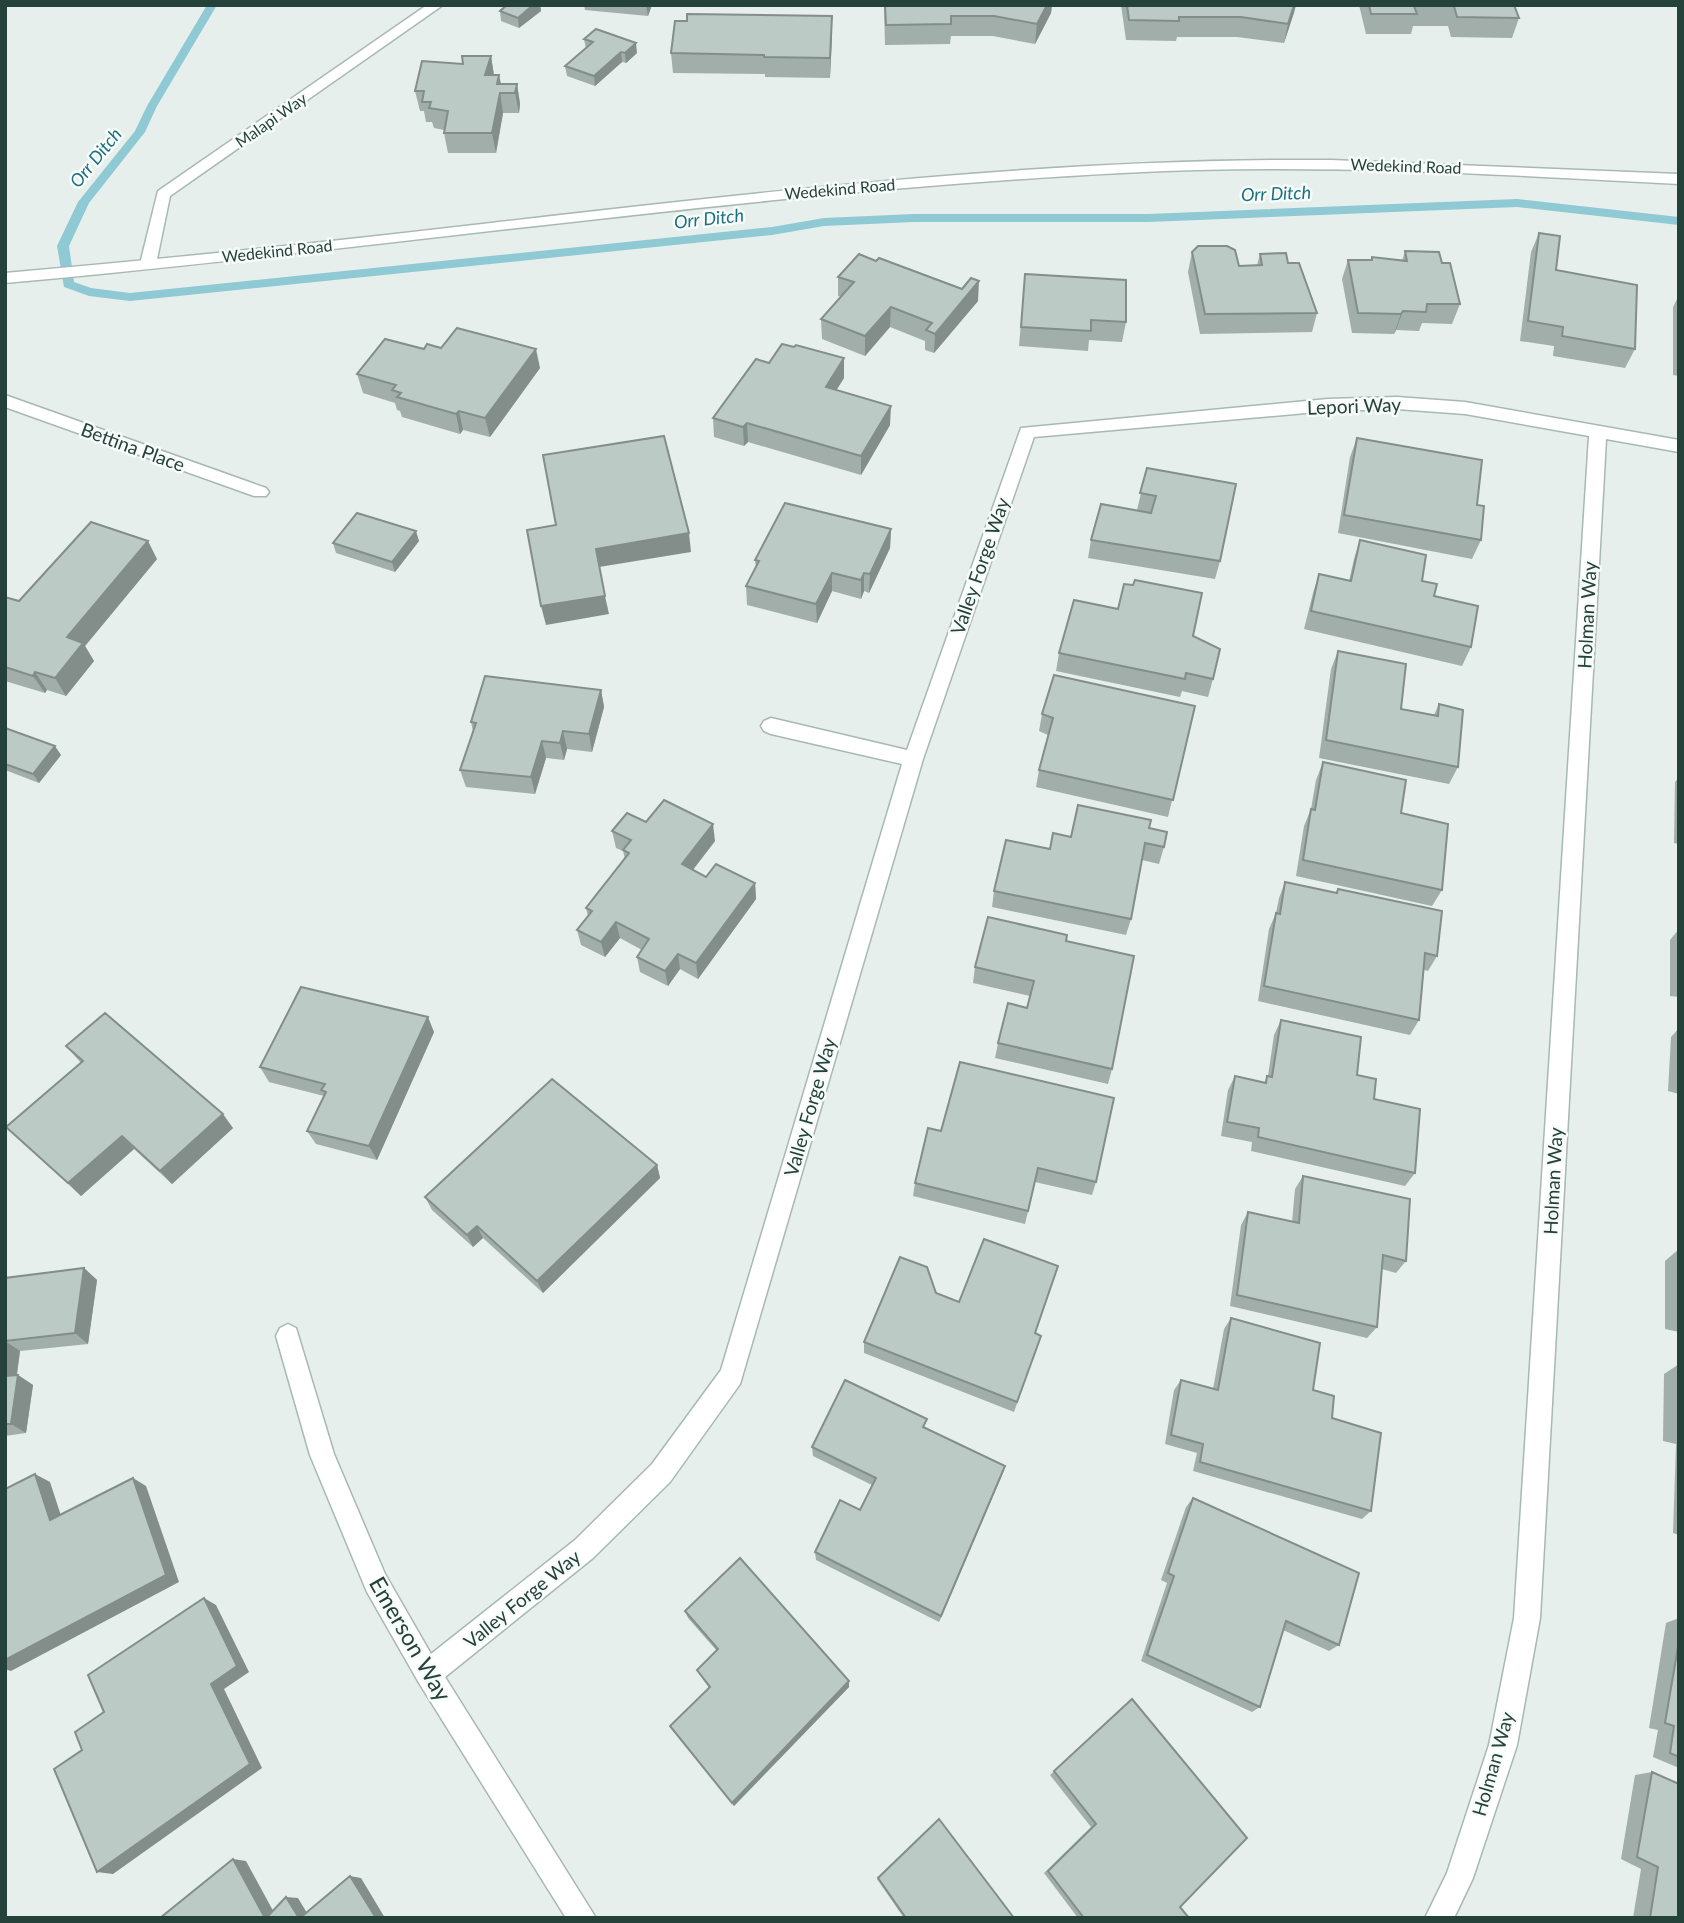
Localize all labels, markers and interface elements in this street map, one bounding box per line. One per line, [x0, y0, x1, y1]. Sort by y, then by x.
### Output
street label: Malapi Way [231, 88, 311, 151]
water label: Orr Ditch [65, 123, 126, 192]
street label: Wedekind Road [1350, 154, 1462, 177]
street label: Wedekind Road [784, 174, 896, 203]
water label: Orr Ditch [1241, 181, 1311, 205]
water label: Orr Ditch [673, 203, 745, 233]
street label: Wedekind Road [221, 235, 333, 266]
street label: Lepori Way [1307, 392, 1402, 419]
street label: Bettina Place [78, 417, 188, 476]
street label: Valley Forge Way [945, 494, 1014, 637]
street label: Holman Way [1572, 561, 1601, 669]
street label: Valley Forge Way [779, 1035, 840, 1179]
street label: Holman Way [1538, 1127, 1567, 1235]
street label: Valley Forge Way [459, 1544, 585, 1653]
street label: Emerson Way [364, 1571, 458, 1706]
street label: Holman Way [1467, 1709, 1518, 1819]

